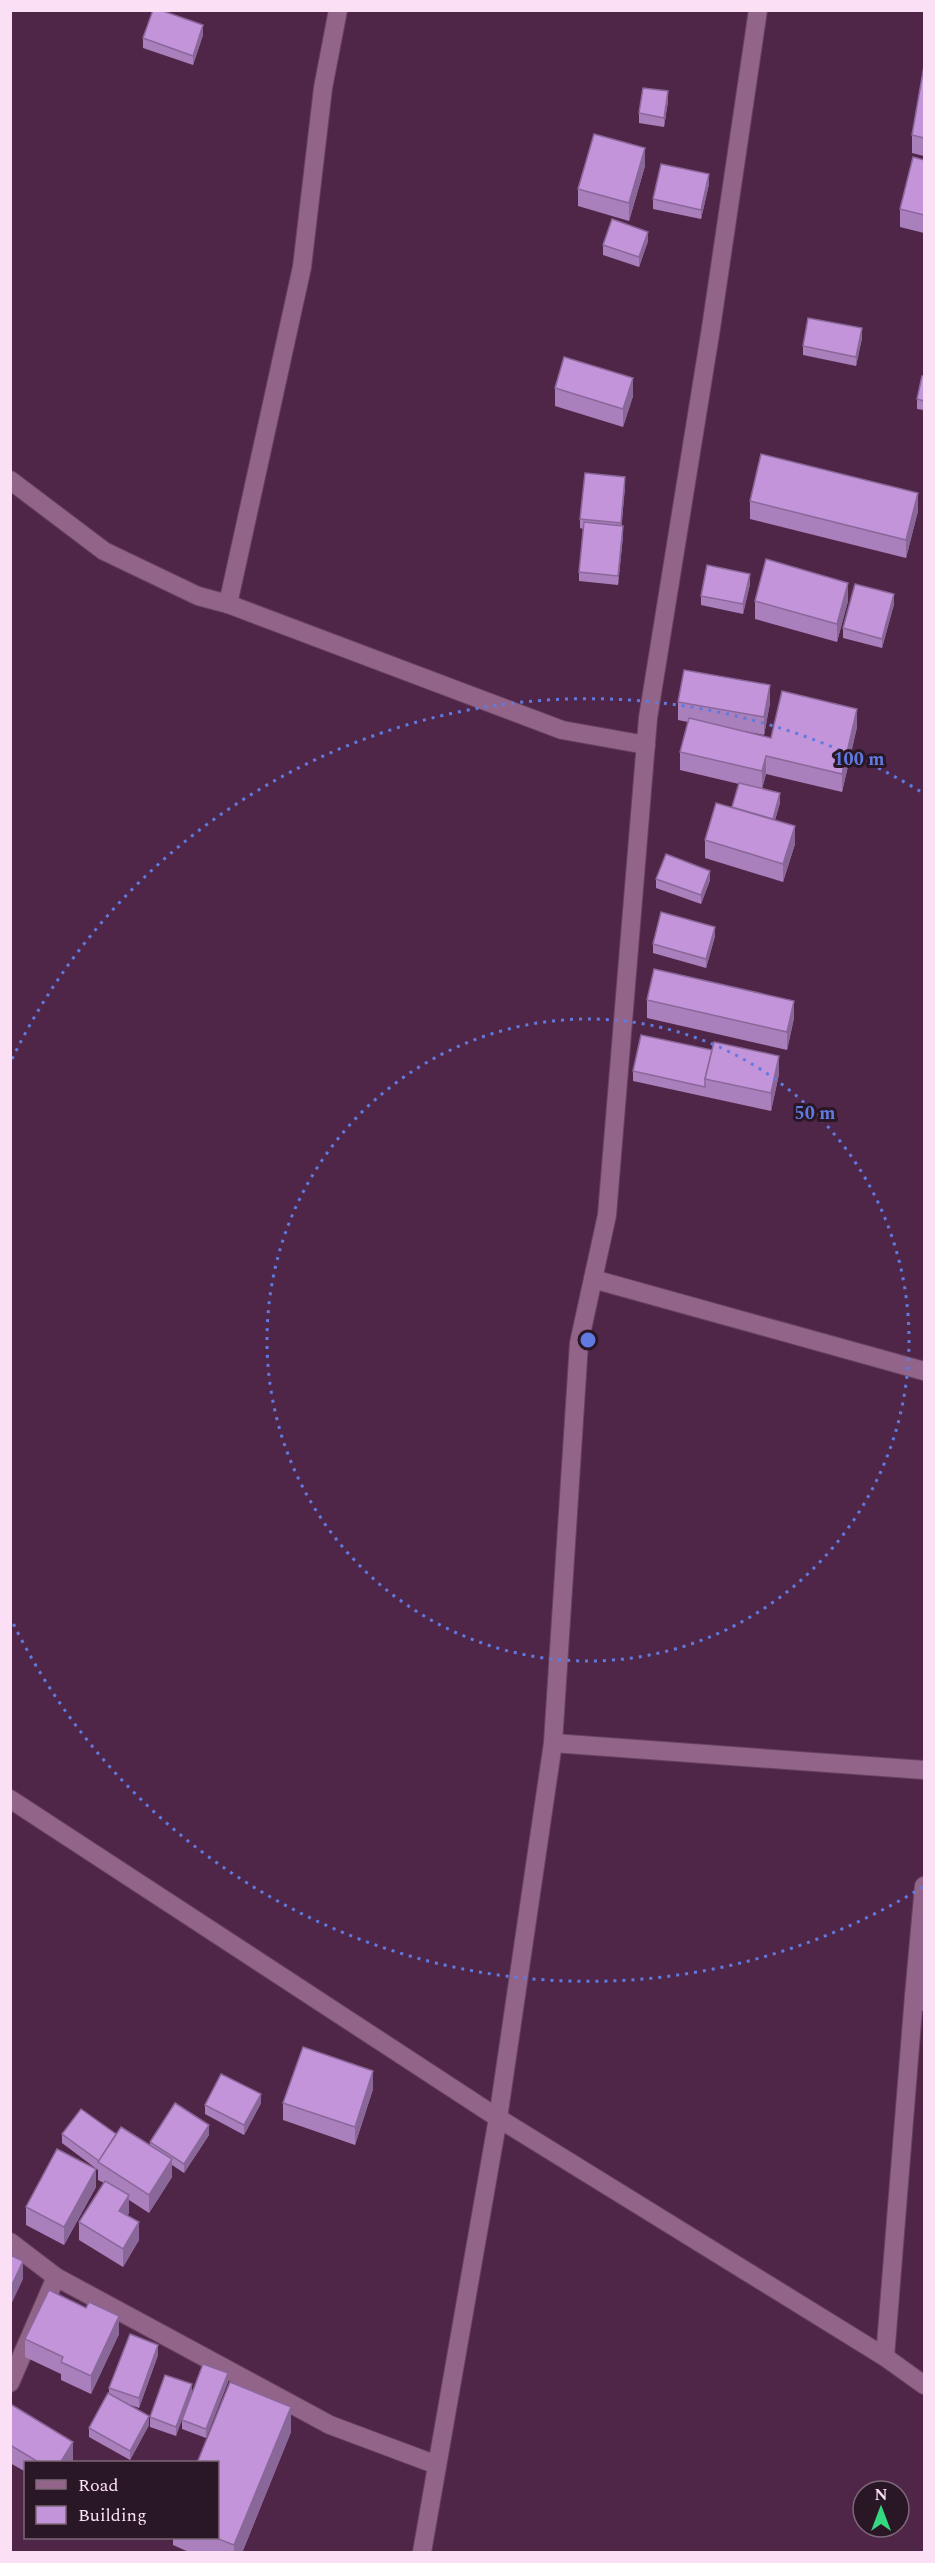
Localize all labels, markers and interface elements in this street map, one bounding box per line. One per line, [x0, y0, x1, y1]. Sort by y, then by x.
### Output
text: 100 m [833, 746, 885, 773]
text: 50 m [795, 1100, 835, 1127]
centre of rings [578, 1330, 598, 1350]
legend [24, 2461, 219, 2539]
text: Road [78, 2472, 119, 2499]
north arrow [851, 2479, 911, 2539]
text: N [874, 2483, 888, 2507]
text: Building [78, 2502, 147, 2529]

